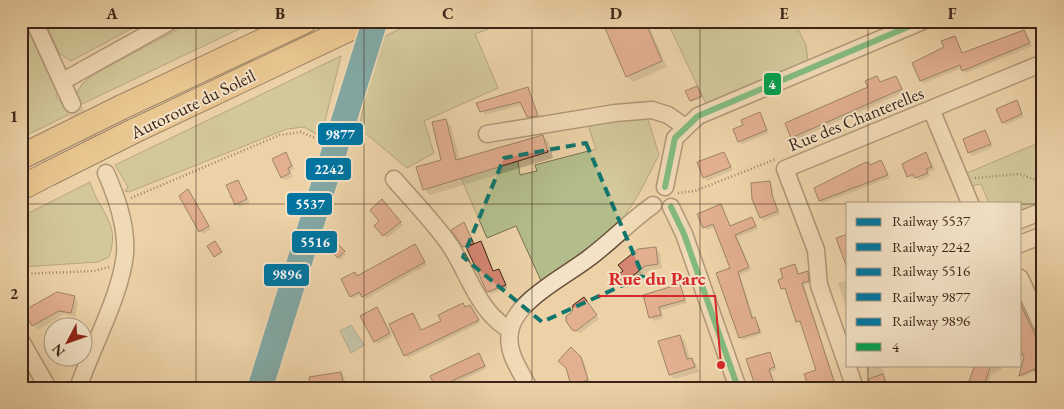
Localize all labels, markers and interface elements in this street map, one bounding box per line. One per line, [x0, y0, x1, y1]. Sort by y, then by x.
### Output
text: A [105, 3, 118, 24]
text: B [275, 3, 285, 24]
text: C [442, 3, 454, 24]
text: D [610, 3, 622, 24]
text: E [779, 3, 789, 24]
text: F [948, 3, 957, 24]
street label: Autoroute du Soleil [126, 63, 259, 144]
line badge: 4 [763, 72, 782, 96]
text: 4 [768, 75, 776, 93]
street label: Rue des Chanterelles [785, 81, 927, 156]
text: 1 [10, 106, 18, 127]
line badge: 9877 [317, 122, 364, 146]
text: 9877 [325, 125, 355, 143]
line badge: 2242 [305, 157, 352, 181]
text: 2242 [314, 160, 344, 178]
line badge: 5537 [286, 192, 333, 216]
text: 5537 [295, 195, 325, 213]
legend [846, 202, 1022, 366]
text: Railway 5537 [892, 211, 971, 230]
line badge: 5516 [291, 230, 338, 254]
text: 5516 [300, 233, 330, 251]
text: Railway 2242 [892, 237, 971, 256]
text: Railway 5516 [892, 261, 970, 280]
callout: Rue du Parc [598, 262, 715, 296]
line badge: 9896 [263, 263, 310, 287]
text: 9896 [272, 265, 302, 283]
text: Rue du Parc [608, 266, 706, 291]
text: 2 [10, 283, 19, 304]
text: Railway 9877 [892, 287, 971, 306]
text: Railway 9896 [892, 311, 970, 330]
north arrow [42, 316, 92, 366]
text: 4 [892, 337, 900, 356]
text: N [47, 340, 69, 361]

